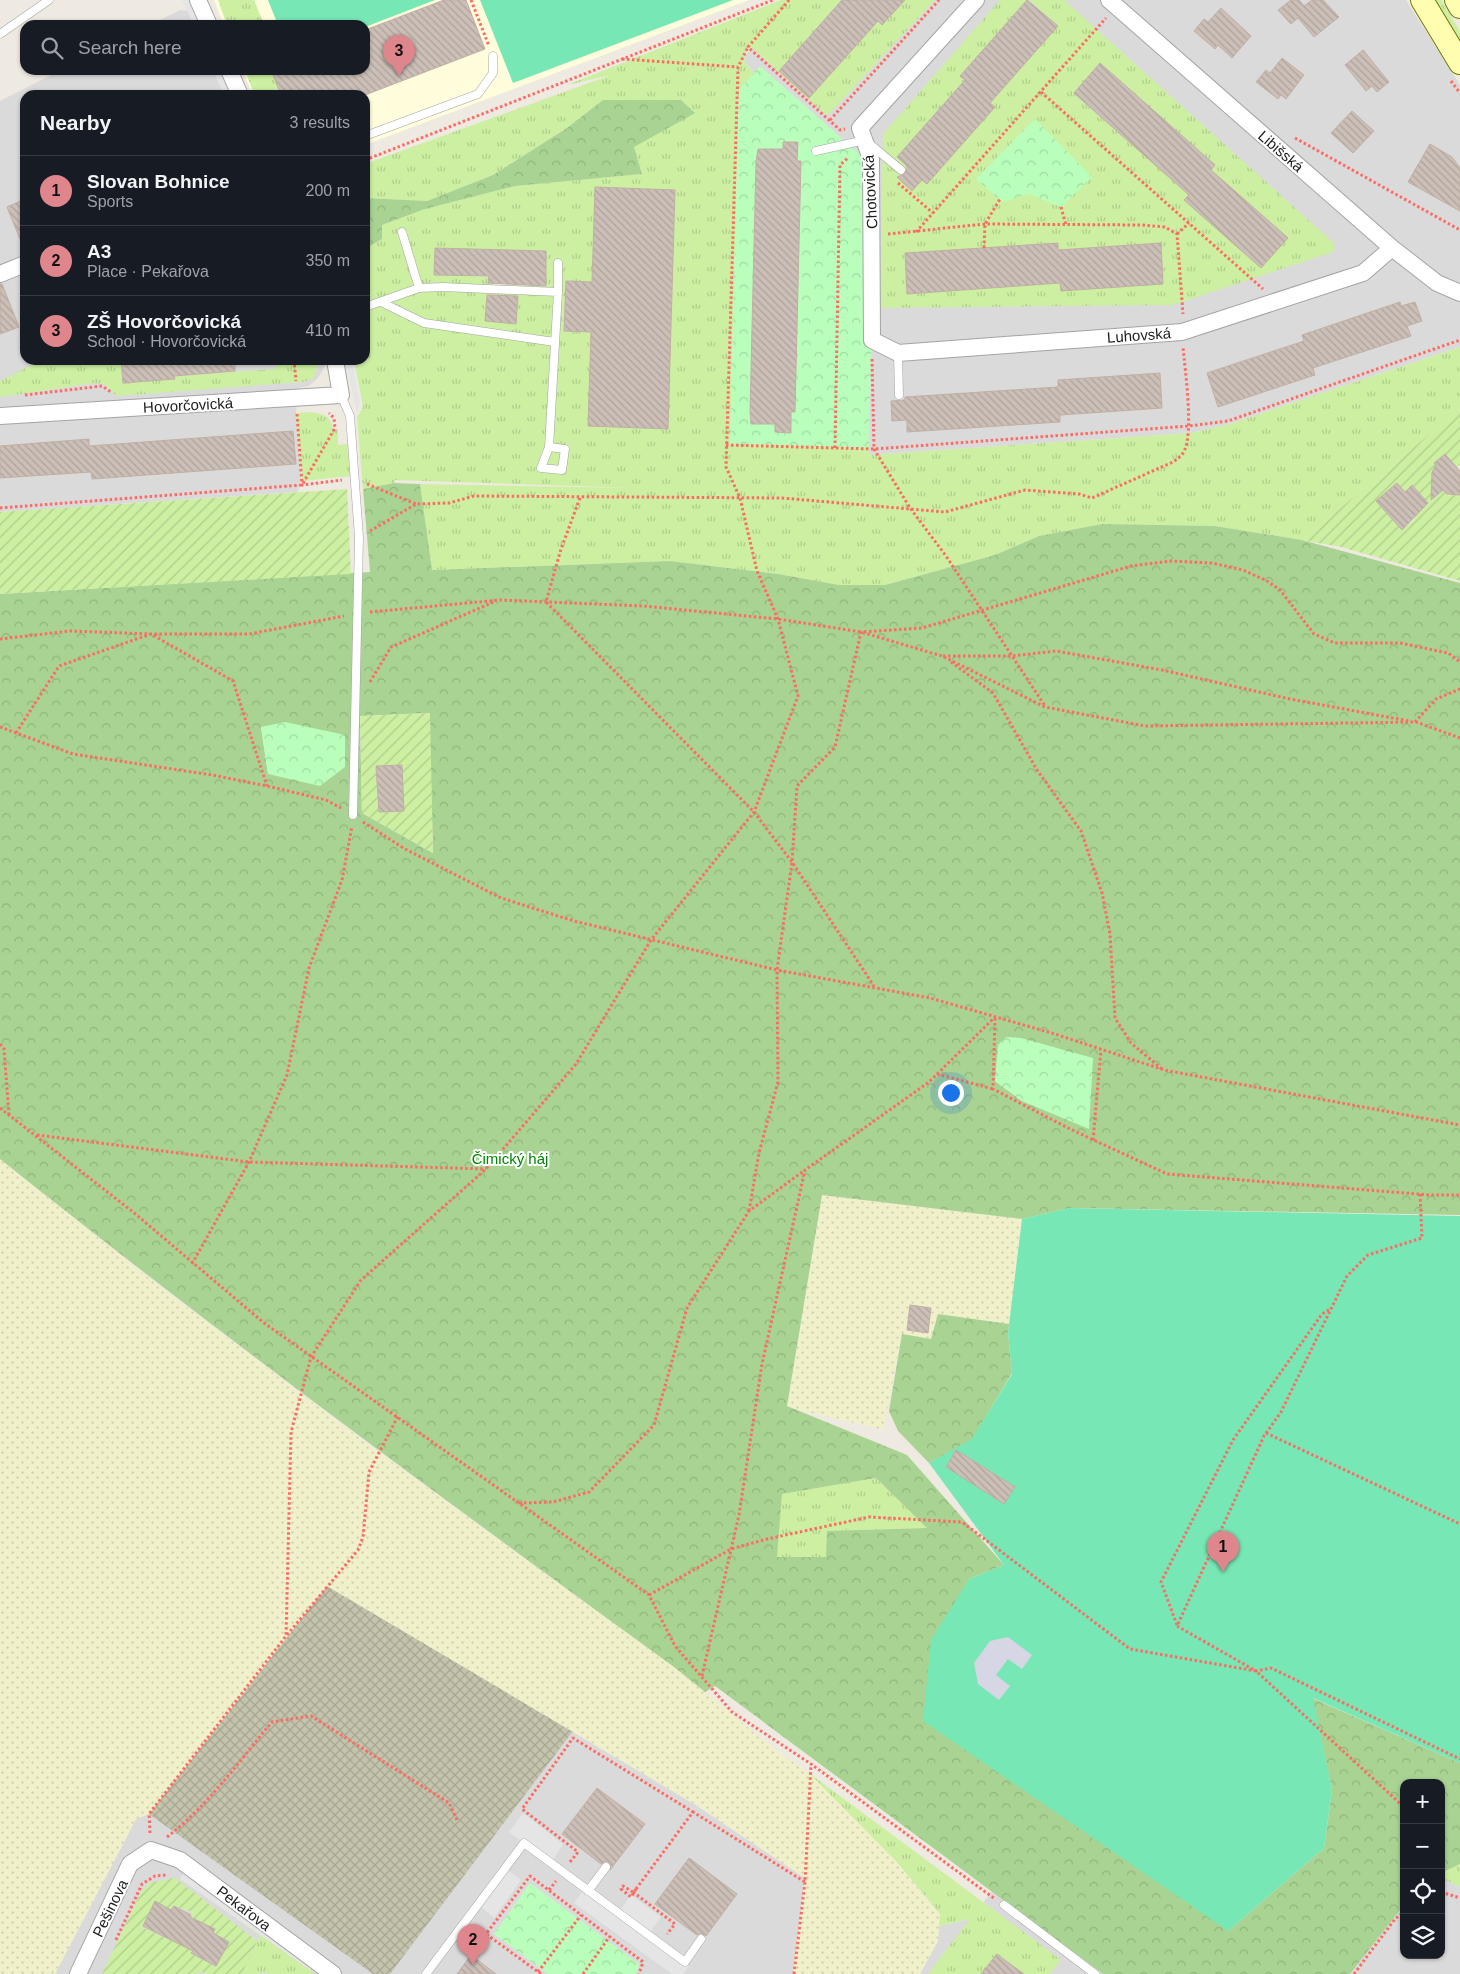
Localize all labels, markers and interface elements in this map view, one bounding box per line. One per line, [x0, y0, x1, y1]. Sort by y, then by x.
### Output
search box [20, 20, 370, 75]
icon: search [38, 34, 66, 62]
pin: 3 [383, 35, 415, 76]
text: Search here [78, 37, 182, 58]
text: Nearby [40, 111, 111, 134]
text: 3 results [290, 114, 350, 131]
street label: Libišská [1255, 127, 1308, 176]
street label: Chotovická [860, 154, 880, 229]
text: Slovan Bohnice [87, 171, 230, 192]
text: 1 [52, 182, 60, 199]
text: 200 m [306, 182, 350, 199]
text: Sports [87, 193, 133, 210]
text: A3 [87, 241, 111, 262]
text: 2 [52, 252, 60, 269]
text: 350 m [306, 252, 350, 269]
text: Place · Pekařova [87, 263, 209, 280]
text: ZŠ Hovorčovická [87, 311, 241, 332]
text: 3 [52, 322, 60, 339]
text: 410 m [306, 322, 350, 339]
street label: Luhovská [1106, 324, 1172, 346]
text: School · Hovorčovická [87, 333, 246, 350]
street label: Hovorčovická [143, 394, 234, 416]
your location [938, 1080, 964, 1106]
park label: Čimický háj [472, 1150, 548, 1167]
pin: 1 [1207, 1531, 1239, 1572]
map controls [1400, 1779, 1445, 1959]
button: + [1400, 1779, 1445, 1824]
button: − [1400, 1824, 1445, 1869]
button: locate [1400, 1869, 1445, 1914]
street label: Pešinova [89, 1876, 131, 1939]
street label: Pekařova [214, 1882, 275, 1934]
button: layers [1400, 1914, 1445, 1959]
pin: 2 [457, 1924, 489, 1965]

